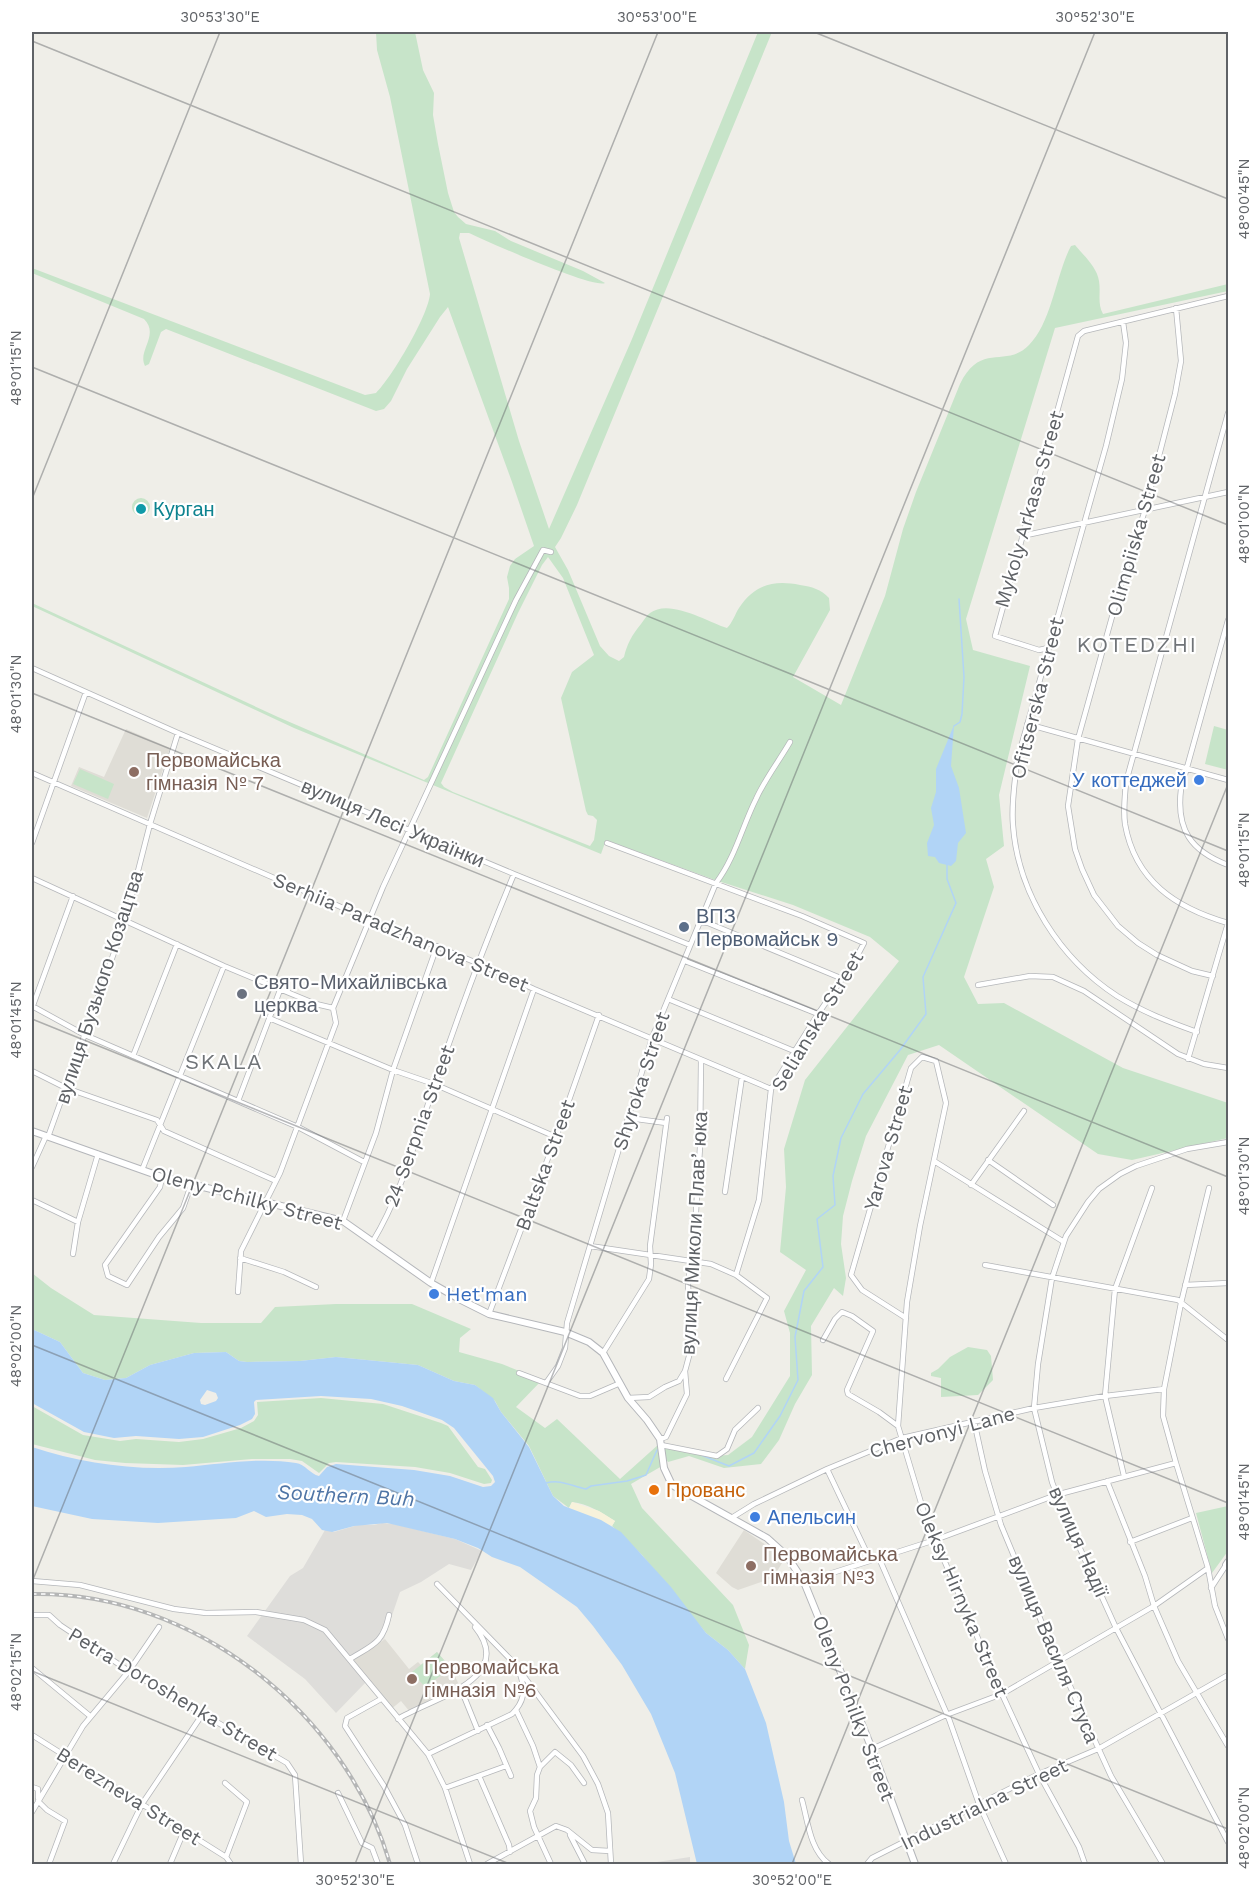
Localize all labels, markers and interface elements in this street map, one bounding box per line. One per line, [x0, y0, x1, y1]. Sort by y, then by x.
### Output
text: 30°53'30"E [180, 8, 260, 26]
text: 30°53'00"E [617, 8, 697, 26]
text: 30°52'30"E [1055, 8, 1135, 26]
text: 48°00'45"N [1235, 158, 1253, 240]
text: 48°01'15"N [7, 330, 25, 406]
street label: Mykoly Arkasa Street [989, 407, 1069, 610]
street label: Olimpiiska Street [1101, 450, 1171, 619]
text: 48°01'00"N [1235, 484, 1253, 564]
place label: Курган [153, 497, 215, 521]
marker: Курган [134, 502, 148, 516]
street label: Ofitserska Street [1005, 614, 1069, 781]
district label: KOTEDZHI [1076, 632, 1198, 657]
text: 48°01'30"N [7, 654, 25, 734]
place label: Первомайська гімназія № 7 [146, 748, 282, 795]
marker: Первомайська гімназія № 7 [127, 765, 141, 779]
place label: У коттеджей [1072, 768, 1187, 792]
marker: У коттеджей [1192, 773, 1206, 787]
street label: вулиця Лесі Українки [298, 774, 488, 872]
text: 48°01'15"N [1235, 812, 1253, 888]
street label: вулиця Бузького Козацтва [50, 867, 148, 1107]
street label: Serhiia Paradzhanova Street [270, 867, 533, 997]
place label: ВПЗ Первомайськ 9 [696, 904, 839, 951]
marker: ВПЗ Первомайськ 9 [677, 920, 691, 934]
street label: Selianska Street [766, 946, 869, 1095]
place label: Свято-Михайлівська церква [254, 970, 448, 1017]
text: 48°01'45"N [7, 981, 25, 1059]
marker: Свято-Михайлівська церква [235, 987, 249, 1001]
street label: Shyroka Street [607, 1008, 675, 1153]
street label: 24 Serpnia Street [379, 1041, 460, 1210]
district label: SKALA [185, 1049, 263, 1074]
street label: Yarova Street [859, 1082, 917, 1213]
street label: Baltska Street [510, 1095, 580, 1234]
street label: вулиця Миколи Плавʼюка [676, 1110, 712, 1355]
text: 48°01'30"N [1235, 1136, 1253, 1216]
street label: Oleny Pchilky Street [149, 1161, 346, 1235]
place label: Het'man [446, 1282, 528, 1306]
marker: Het'man [427, 1287, 441, 1301]
text: 48°02'00"N [7, 1305, 25, 1387]
street label: Chervonyi Lane [866, 1401, 1018, 1463]
text: 48°01'45"N [1235, 1463, 1253, 1541]
place label: Прованс [666, 1478, 745, 1502]
water label: Southern Buh [277, 1479, 415, 1511]
marker: Прованс [647, 1483, 661, 1497]
street label: вулиця Надії [1044, 1483, 1114, 1602]
street label: Oleksy Hirnyka Street [910, 1498, 1014, 1701]
place label: Апельсин [767, 1505, 856, 1529]
marker: Апельсин [748, 1510, 762, 1524]
place label: Первомайська гімназія №3 [763, 1542, 899, 1589]
street label: вулиця Василя Стуса [1004, 1552, 1105, 1747]
marker: Первомайська гімназія №3 [744, 1559, 758, 1573]
street label: Oleny Pchilky Street [808, 1612, 901, 1805]
street label: Petra Doroshenka Street [64, 1622, 282, 1766]
text: 48°02'15"N [7, 1633, 25, 1711]
place label: Первомайська гімназія №6 [424, 1655, 560, 1702]
marker: Первомайська гімназія №6 [405, 1672, 419, 1686]
street label: Berezneva Street [52, 1742, 206, 1851]
street label: Industrialna Street [896, 1753, 1072, 1855]
text: 48°02'00"N [1235, 1787, 1253, 1869]
text: 30°52'30"E [315, 1871, 395, 1889]
text: 30°52'00"E [752, 1871, 832, 1889]

